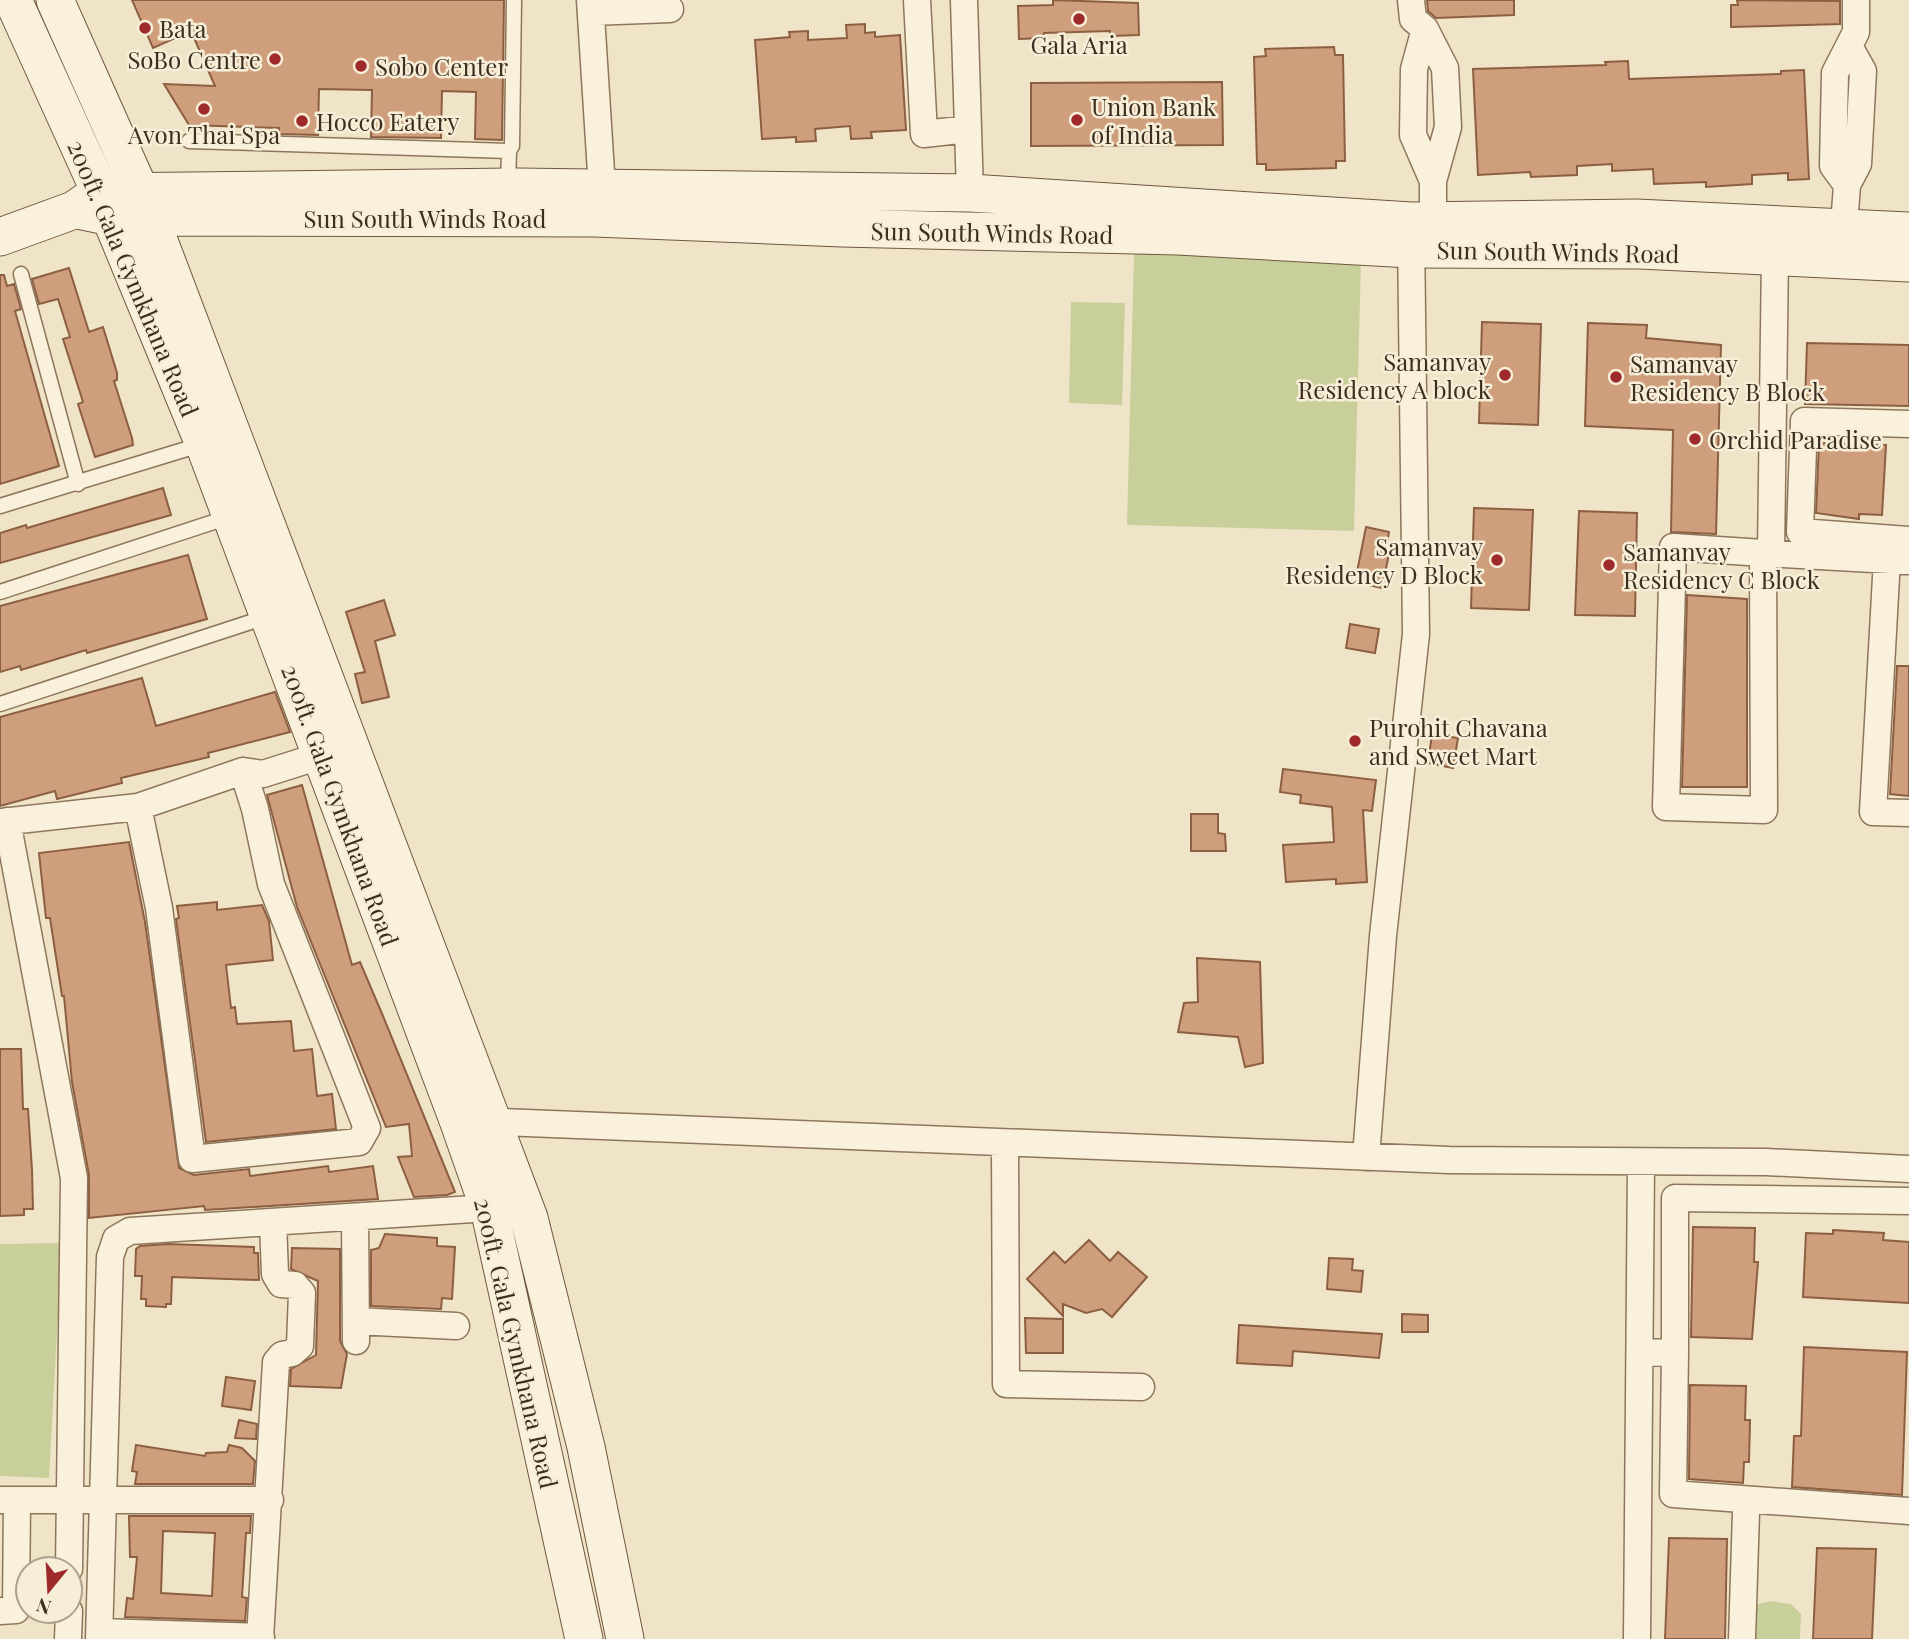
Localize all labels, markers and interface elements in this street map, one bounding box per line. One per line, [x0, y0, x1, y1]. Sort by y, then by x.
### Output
marker: Gala Aria [1071, 11, 1087, 27]
place label: Bata [159, 12, 206, 44]
marker: Bata [137, 20, 153, 36]
place label: Gala Aria [1030, 28, 1128, 60]
place label: SoBo Centre [127, 43, 261, 75]
place label: Sobo Center [375, 50, 508, 82]
marker: SoBo Centre [267, 51, 283, 67]
marker: Sobo Center [353, 58, 369, 74]
place label: Union Bank of India [1091, 90, 1217, 150]
marker: Avon Thai Spa [196, 101, 212, 117]
place label: Hocco Eatery [316, 105, 459, 137]
marker: Union Bank of India [1069, 112, 1085, 128]
marker: Hocco Eatery [294, 113, 310, 129]
place label: Avon Thai Spa [127, 118, 280, 150]
street label: 200ft. Gala Gymkhana Road [61, 135, 207, 421]
street label: Sun South Winds Road [304, 202, 546, 234]
street label: Sun South Winds Road [870, 214, 1114, 250]
street label: Sun South Winds Road [1436, 233, 1680, 269]
place label: Samanvay Residency A block [1298, 345, 1492, 405]
place label: Samanvay Residency B Block [1630, 347, 1826, 407]
marker: Samanvay Residency A block [1497, 367, 1513, 383]
marker: Samanvay Residency B Block [1608, 369, 1624, 385]
place label: Orchid Paradise [1709, 423, 1882, 455]
marker: Orchid Paradise [1687, 431, 1703, 447]
place label: Samanvay Residency D Block [1285, 530, 1484, 590]
place label: Samanvay Residency C Block [1623, 535, 1821, 595]
marker: Samanvay Residency D Block [1489, 552, 1505, 568]
marker: Samanvay Residency C Block [1601, 557, 1617, 573]
street label: 200ft. Gala Gymkhana Road [275, 660, 407, 950]
place label: Purohit Chavana and Sweet Mart [1369, 711, 1548, 771]
marker: Purohit Chavana and Sweet Mart [1347, 733, 1363, 749]
street label: 200ft. Gala Gymkhana Road [468, 1195, 566, 1491]
north arrow [14, 1555, 84, 1625]
text: N [33, 1593, 54, 1622]

